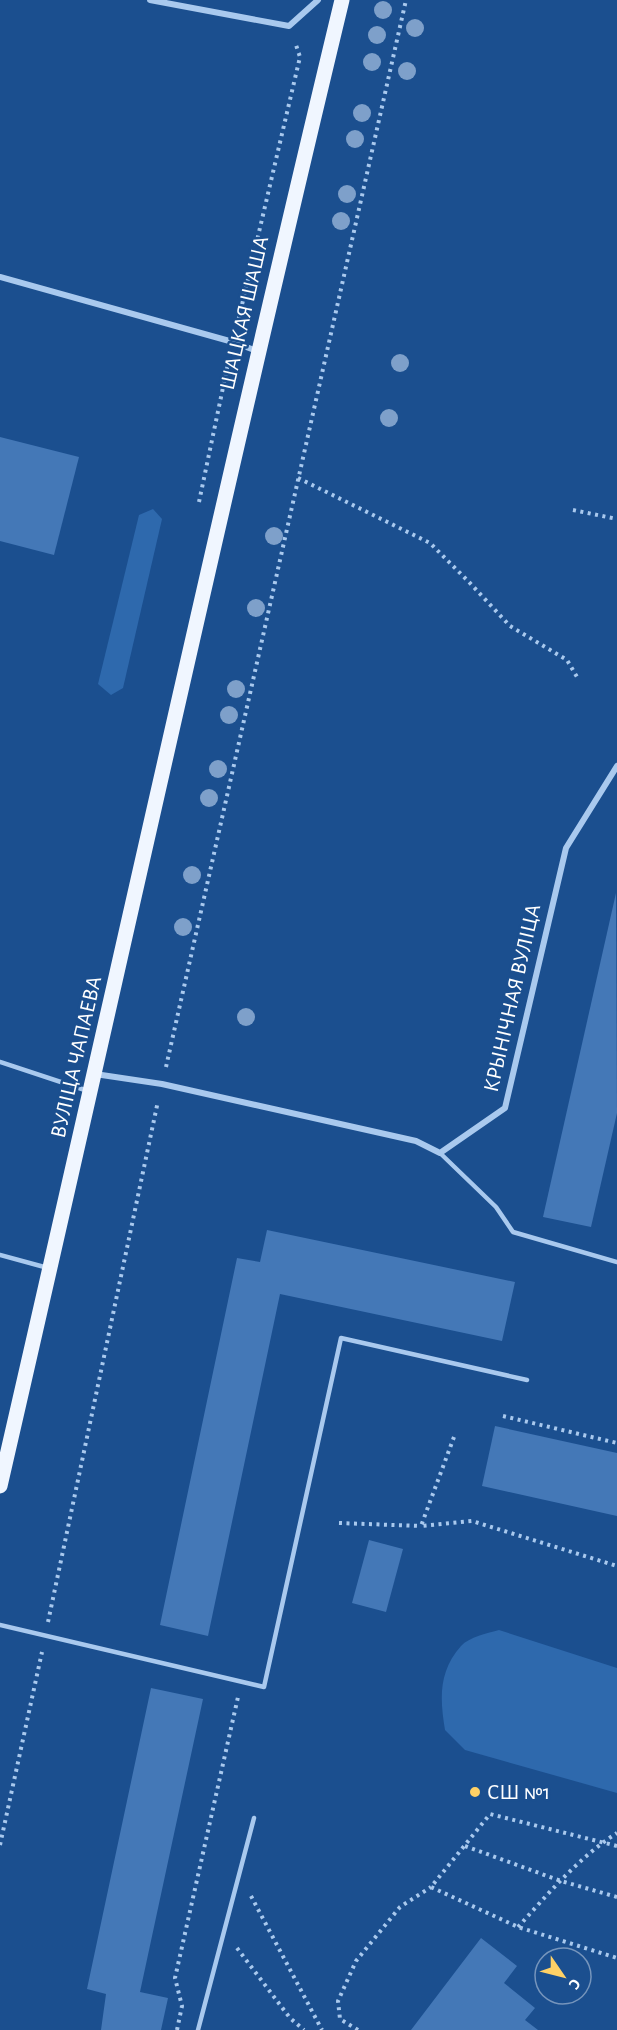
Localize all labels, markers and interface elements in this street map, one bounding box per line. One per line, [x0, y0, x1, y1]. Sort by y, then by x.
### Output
street label: ШАЦКАЯ ШАША [216, 234, 272, 392]
street label: КРЫНІЧНАЯ ВУЛІЦА [480, 902, 544, 1094]
street label: ВУЛІЦА ЧАПАЕВА [47, 974, 105, 1140]
place label: СШ №1 [487, 1781, 550, 1803]
marker: СШ №1 [468, 1785, 482, 1799]
north arrow [533, 1946, 593, 2006]
text: С [565, 1976, 584, 1992]

